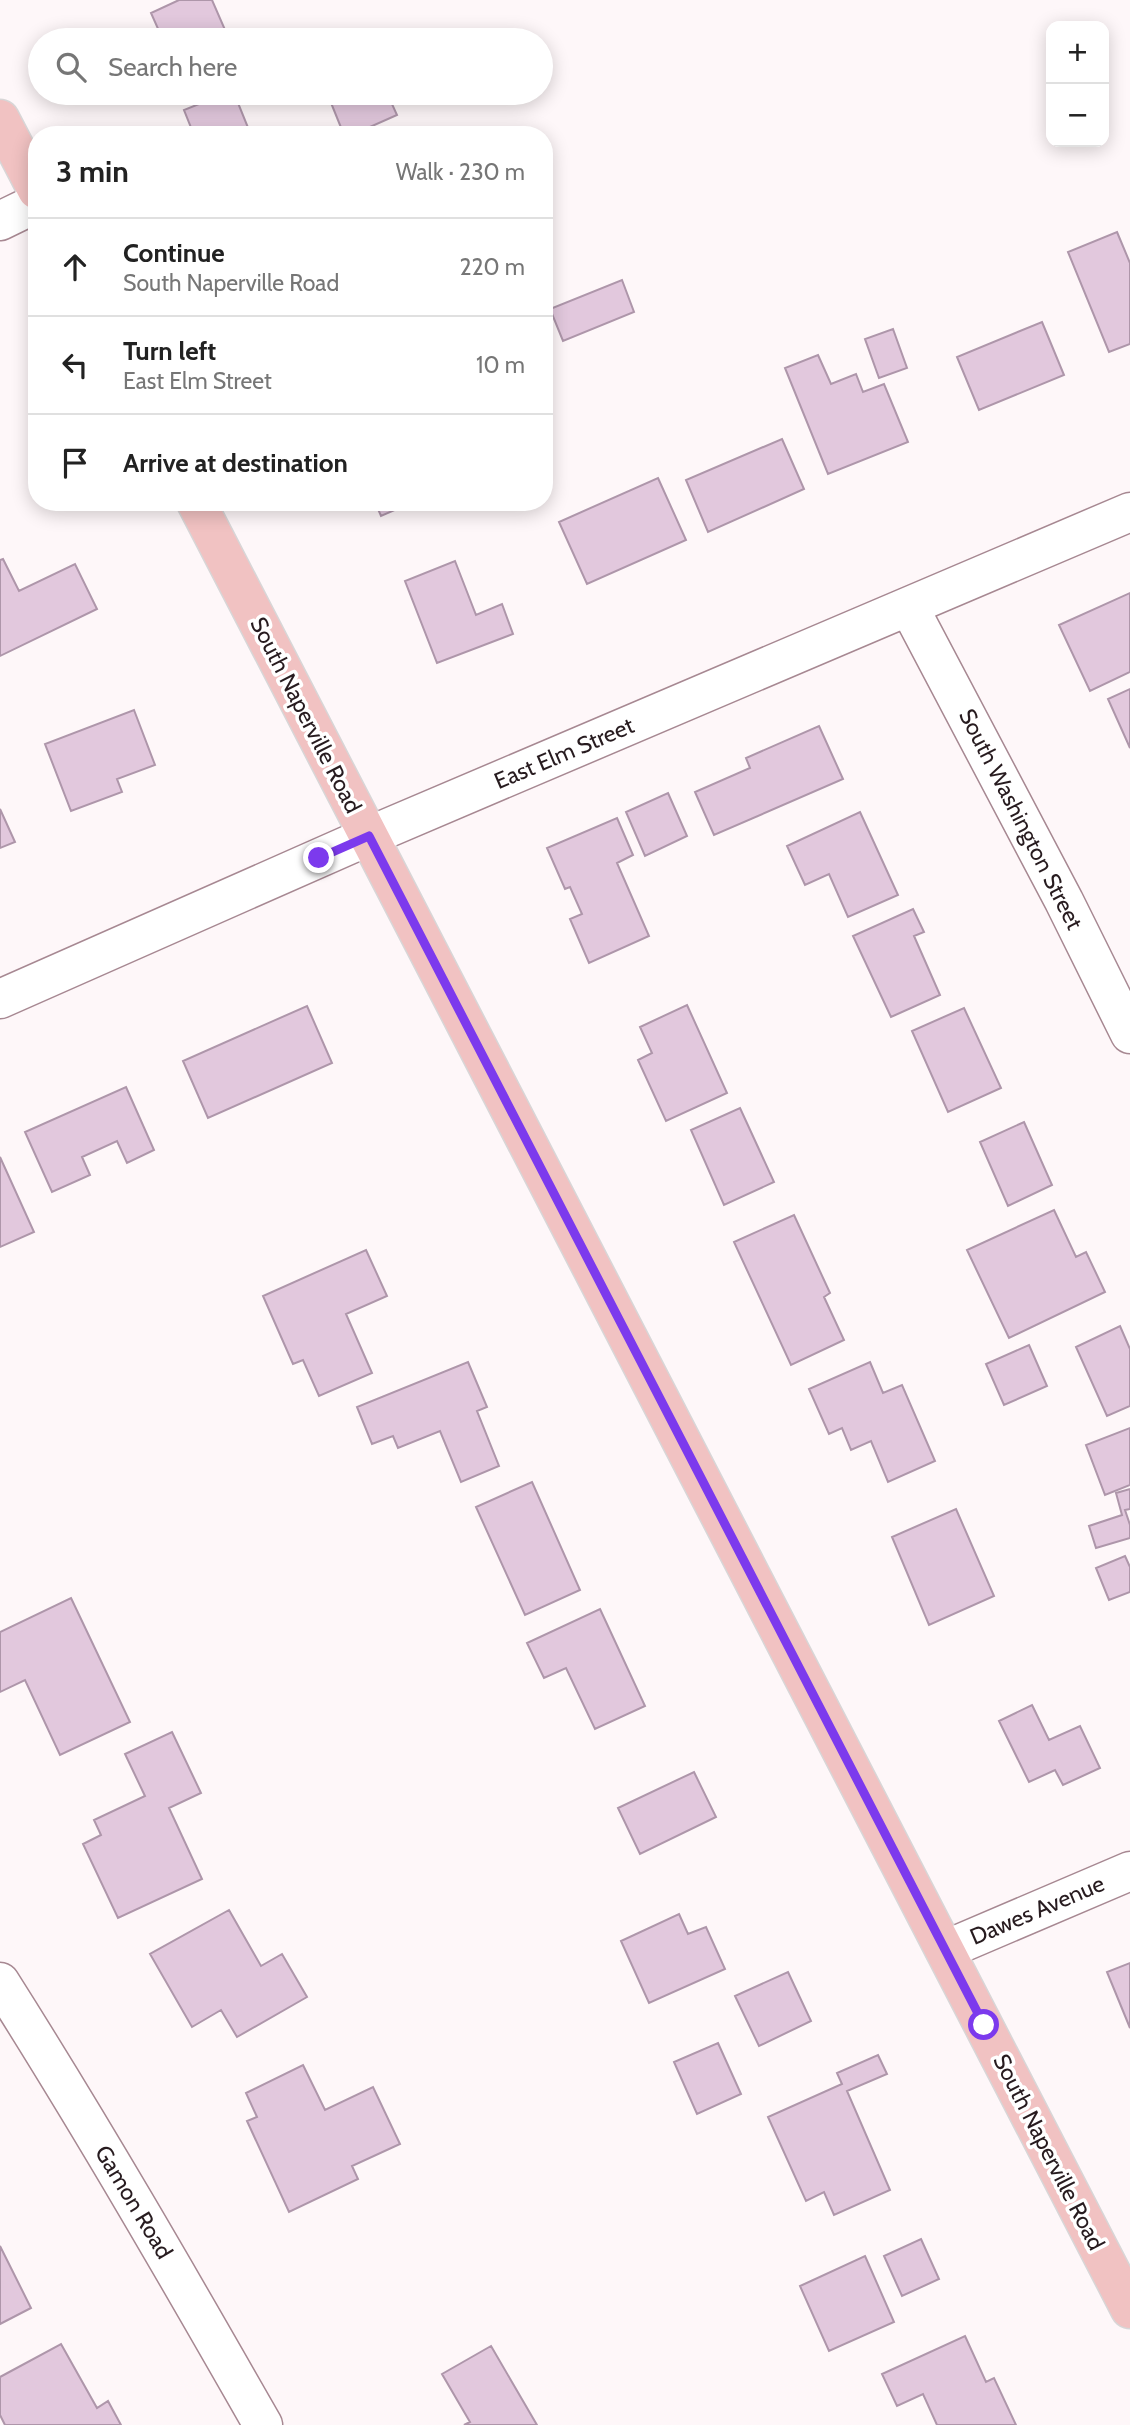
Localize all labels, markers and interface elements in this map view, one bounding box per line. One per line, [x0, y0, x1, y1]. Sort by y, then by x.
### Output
map controls [1046, 21, 1109, 147]
button: + [1046, 21, 1109, 84]
search box [28, 28, 553, 105]
icon: search [52, 48, 90, 86]
text: Search here [108, 51, 237, 83]
button: − [1046, 84, 1109, 147]
text: 3 min [56, 153, 129, 190]
text: Walk · 230 m [396, 158, 525, 186]
text: Continue [123, 237, 225, 269]
icon: ahead [56, 248, 94, 286]
text: 220 m [459, 253, 525, 281]
text: South Naperville Road [123, 269, 339, 297]
text: Turn left [123, 335, 216, 367]
icon: left [56, 346, 94, 384]
text: 10 m [476, 351, 525, 379]
text: East Elm Street [123, 367, 272, 395]
icon: arrive [56, 444, 94, 482]
text: Arrive at destination [123, 447, 348, 479]
street label: South Naperville Road [244, 612, 368, 818]
street label: South Washington Street [953, 704, 1089, 934]
street label: East Elm Street [490, 711, 638, 795]
route end [303, 842, 334, 873]
street label: Dawes Avenue [966, 1869, 1109, 1951]
route start [968, 2009, 999, 2040]
street label: South Naperville Road [987, 2049, 1111, 2255]
street label: Gamon Road [89, 2140, 179, 2264]

